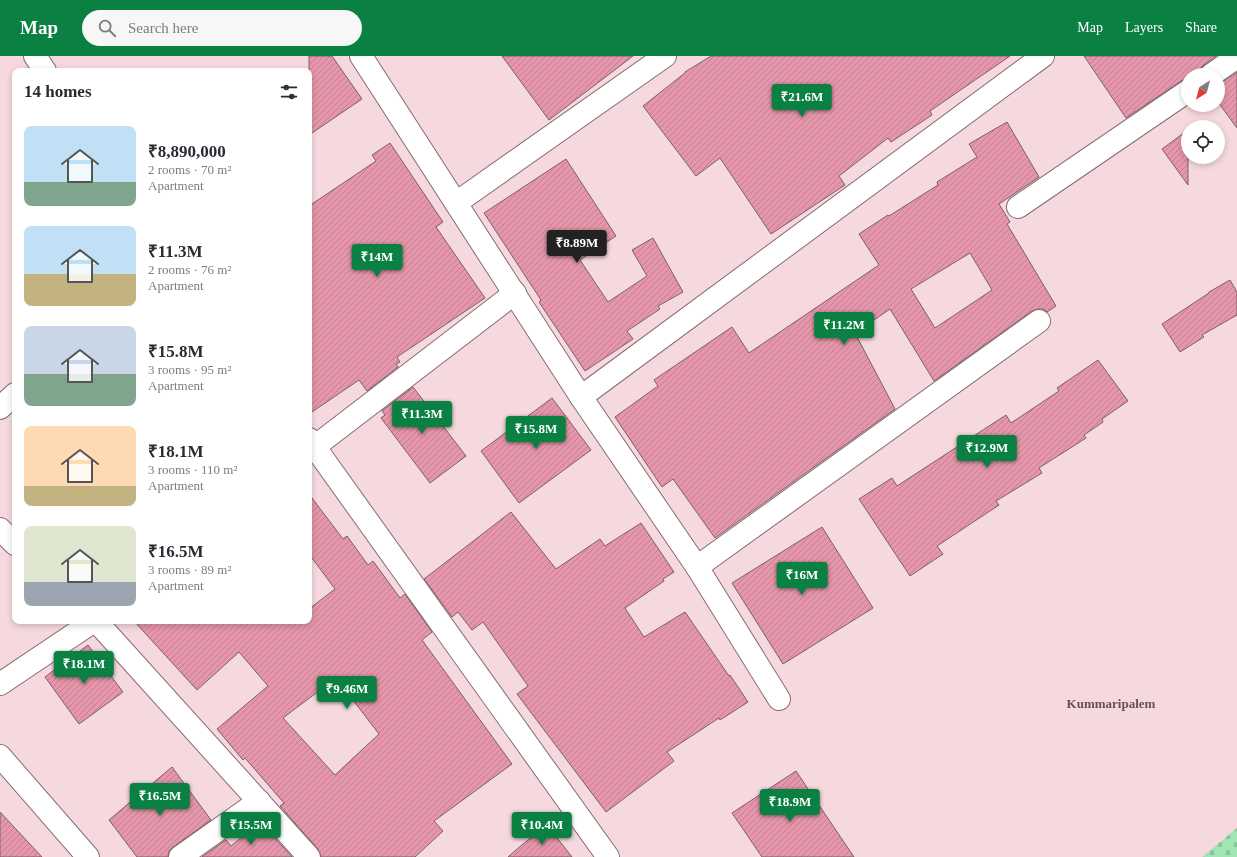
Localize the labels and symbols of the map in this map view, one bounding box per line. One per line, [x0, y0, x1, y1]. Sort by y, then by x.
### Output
north arrow [1181, 68, 1225, 112]
pin: ₹21.6M [769, 84, 835, 118]
pin: ₹8.89M [544, 230, 610, 264]
pin: ₹14M [353, 244, 401, 278]
pin: ₹11.2M [811, 312, 877, 346]
pin: ₹11.3M [389, 401, 455, 435]
pin: ₹15.8M [503, 416, 569, 450]
pin: ₹12.9M [954, 435, 1020, 469]
pin: ₹16M [778, 562, 826, 596]
pin: ₹18.1M [51, 651, 117, 685]
pin: ₹9.46M [314, 676, 380, 710]
district label: Kummaripalem [1067, 696, 1156, 711]
pin: ₹16.5M [127, 783, 193, 817]
pin: ₹18.9M [757, 789, 823, 823]
pin: ₹15.5M [218, 812, 284, 846]
pin: ₹10.4M [509, 812, 575, 846]

